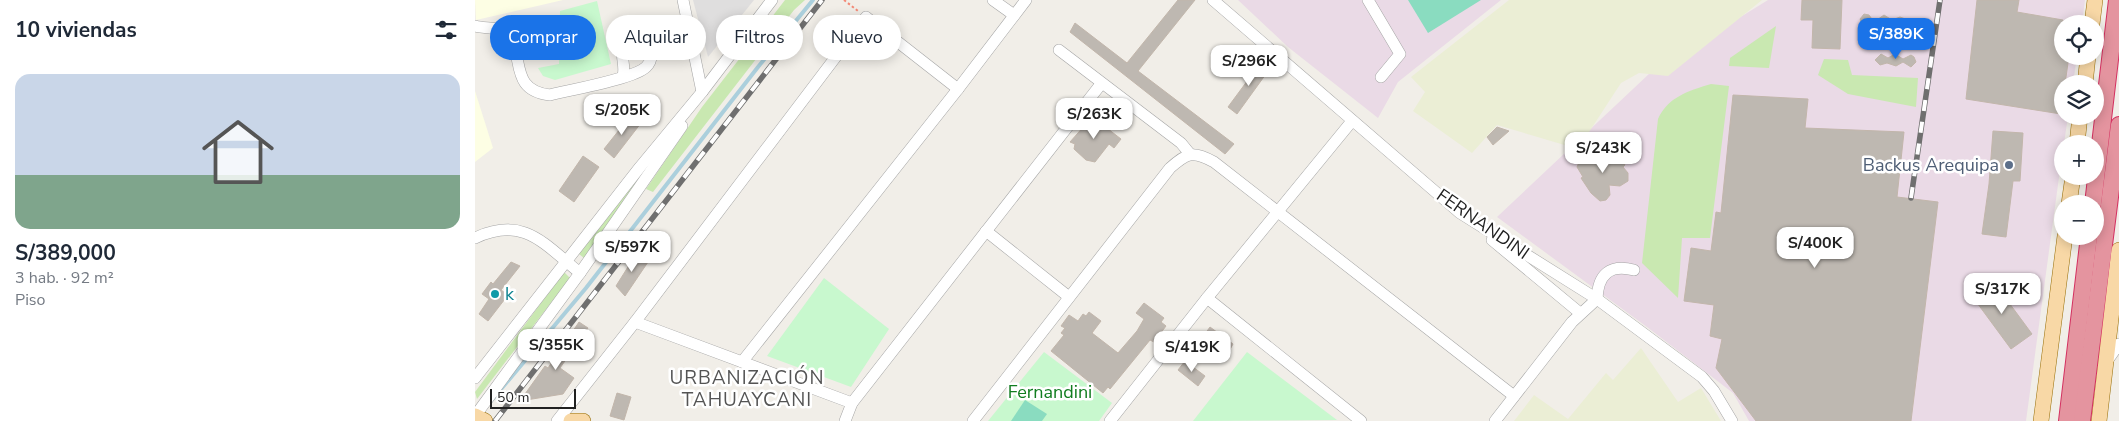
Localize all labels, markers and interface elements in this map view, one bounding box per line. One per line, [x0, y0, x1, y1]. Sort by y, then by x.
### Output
chip: Comprar [490, 15, 596, 60]
chip: Alquilar [606, 15, 706, 60]
chip: Filtros [716, 15, 803, 60]
chip: Nuevo [813, 15, 901, 60]
map controls [2054, 15, 2104, 245]
button: locate [2054, 15, 2104, 65]
text: 10 viviendas [15, 16, 137, 44]
icon: filters [432, 16, 460, 44]
pin: S/389K [1855, 18, 1937, 60]
text: S/389K [1869, 23, 1923, 45]
pin: S/296K [1208, 44, 1290, 87]
text: S/296K [1222, 50, 1276, 72]
button: layers [2054, 75, 2104, 125]
pin: S/205K [581, 94, 663, 136]
pin: S/263K [1053, 98, 1135, 140]
text: S/205K [595, 99, 649, 121]
text: S/263K [1067, 103, 1121, 125]
icon: home [193, 107, 283, 197]
pin: S/243K [1562, 132, 1644, 174]
button: + [2054, 135, 2104, 185]
text: S/243K [1576, 137, 1630, 159]
place label: Backus Arequipa [1863, 153, 1999, 177]
marker: Backus Arequipa [2003, 159, 2015, 171]
street label: FERNANDINI [1432, 183, 1534, 265]
button: − [2054, 195, 2104, 245]
pin: S/400K [1774, 226, 1856, 269]
pin: S/597K [591, 230, 673, 273]
text: S/400K [1788, 232, 1842, 254]
text: S/597K [605, 236, 659, 258]
text: S/389,000 [15, 239, 116, 267]
text: 3 hab. · 92 m² [15, 267, 114, 289]
pin: S/317K [1961, 272, 2043, 315]
text: S/317K [1975, 278, 2029, 300]
place label: k [505, 282, 515, 306]
marker: k [489, 288, 501, 300]
text: Piso [15, 289, 45, 311]
pin: S/355K [515, 328, 597, 371]
pin: S/419K [1151, 330, 1233, 373]
text: S/355K [529, 334, 583, 356]
text: S/419K [1165, 336, 1219, 358]
district label: URBANIZACIÓN TAHUAYCANI [670, 365, 824, 413]
park label: Fernandini [1008, 380, 1092, 404]
scale bar [490, 386, 576, 409]
text: 50 m [497, 388, 529, 407]

